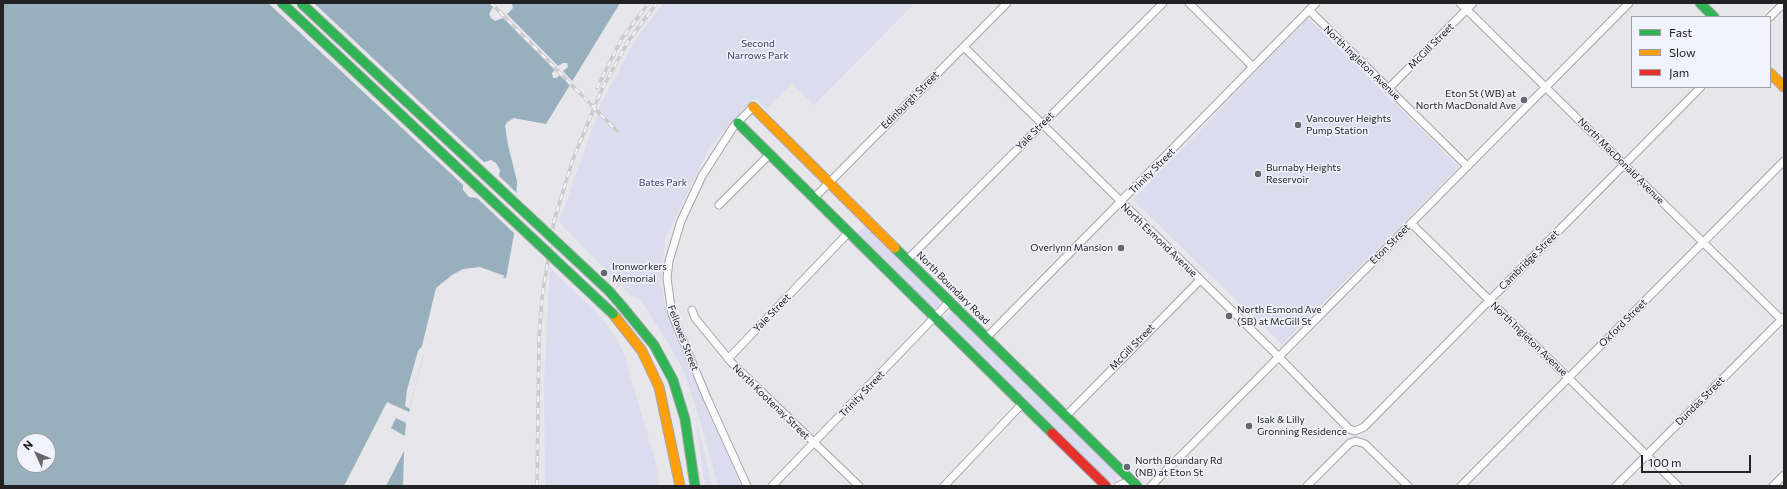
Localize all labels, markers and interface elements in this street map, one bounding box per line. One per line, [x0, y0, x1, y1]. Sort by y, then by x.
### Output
legend [1631, 16, 1771, 88]
street label: McGill Street [1406, 21, 1456, 71]
street label: North Ingleton Avenue [1321, 23, 1403, 103]
text: Fast [1669, 25, 1692, 39]
park label: Second Narrows Park [727, 38, 789, 62]
text: Slow [1669, 45, 1696, 59]
text: Jam [1669, 65, 1689, 79]
street label: Edinburgh Street [879, 69, 941, 131]
place label: Eton St (WB) at North MacDonald Ave [1416, 88, 1516, 112]
marker: Eton St (WB) at North MacDonald Ave [1519, 95, 1529, 105]
street label: Yale Street [1014, 110, 1056, 152]
place label: Vancouver Heights Pump Station [1306, 113, 1391, 136]
street label: North MacDonald Avenue [1575, 115, 1667, 207]
marker: Vancouver Heights Pump Station [1293, 120, 1303, 130]
street label: Trinity Street [1127, 146, 1177, 196]
place label: Burnaby Heights Reservoir [1266, 162, 1341, 186]
marker: Burnaby Heights Reservoir [1253, 169, 1263, 179]
park label: Bates Park [639, 177, 687, 189]
street label: North Esmond Avenue [1118, 201, 1200, 279]
street label: Eton Street [1367, 221, 1413, 267]
street label: Cambridge Street [1497, 228, 1561, 292]
place label: Overlynn Mansion [1030, 242, 1113, 254]
marker: Overlynn Mansion [1116, 243, 1126, 253]
street label: North Boundary Road [914, 249, 992, 327]
place label: Ironworkers Memorial [612, 261, 667, 284]
marker: Ironworkers Memorial [599, 268, 609, 278]
street label: Yale Street [751, 291, 793, 335]
street label: Oxford Street [1597, 297, 1649, 349]
street label: North Ingleton Avenue [1488, 299, 1570, 379]
street label: Fellowes Street [665, 303, 701, 373]
place label: North Esmond Ave (SB) at McGill St [1237, 304, 1322, 328]
marker: North Esmond Ave (SB) at McGill St [1224, 311, 1234, 321]
street label: McGill Street [1107, 321, 1157, 373]
street label: North Kootenay Street [730, 362, 812, 442]
street label: Trinity Street [837, 368, 887, 420]
street label: Dundas Street [1673, 374, 1727, 428]
place label: Isak & Lilly Gronning Residence [1257, 414, 1347, 438]
marker: Isak & Lilly Gronning Residence [1244, 421, 1254, 431]
north arrow [16, 433, 56, 473]
text: N [20, 438, 35, 453]
scale bar [1643, 447, 1753, 473]
place label: North Boundary Rd (NB) at Eton St [1135, 455, 1222, 478]
text: 100 m [1648, 455, 1682, 469]
marker: North Boundary Rd (NB) at Eton St [1122, 462, 1132, 472]

